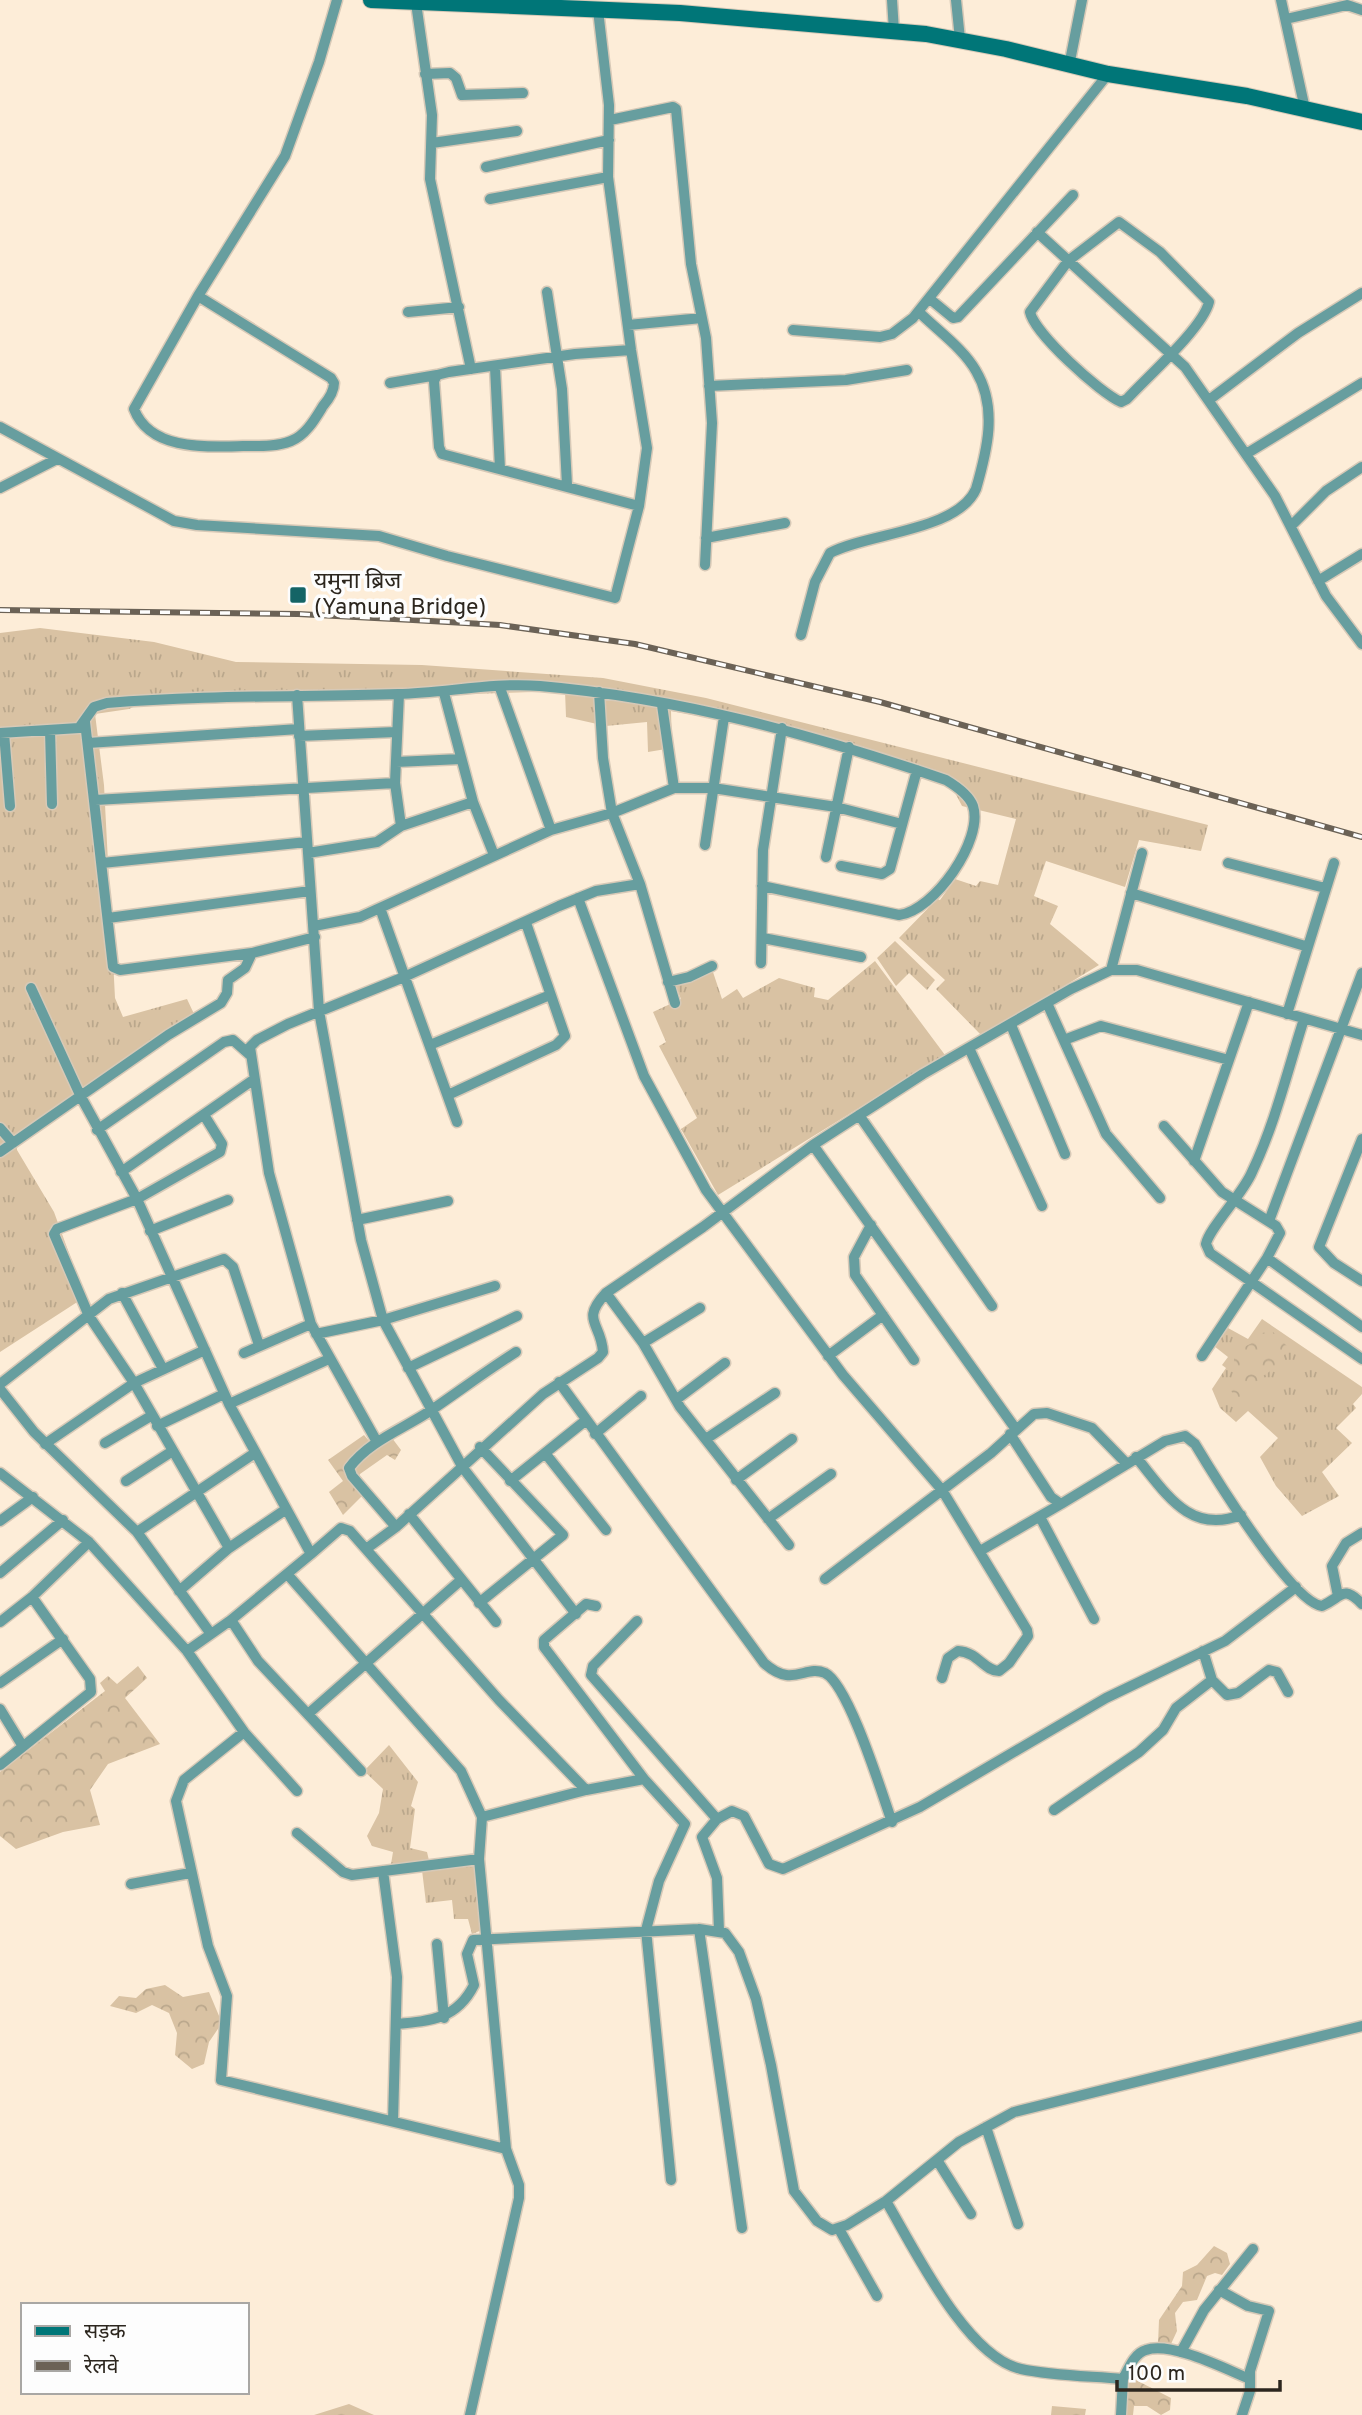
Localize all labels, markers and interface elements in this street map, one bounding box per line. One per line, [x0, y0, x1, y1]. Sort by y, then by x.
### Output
place label: यमुना ब्रिज (Yamuna Bridge) [314, 568, 486, 623]
marker: यमुना ब्रिज (Yamuna Bridge) [288, 585, 308, 605]
legend [21, 2303, 248, 2394]
text: सड़क [84, 2319, 126, 2346]
scale bar [1117, 2348, 1280, 2392]
text: रेलवे [83, 2354, 119, 2381]
text: 100 m [1128, 2361, 1185, 2388]

